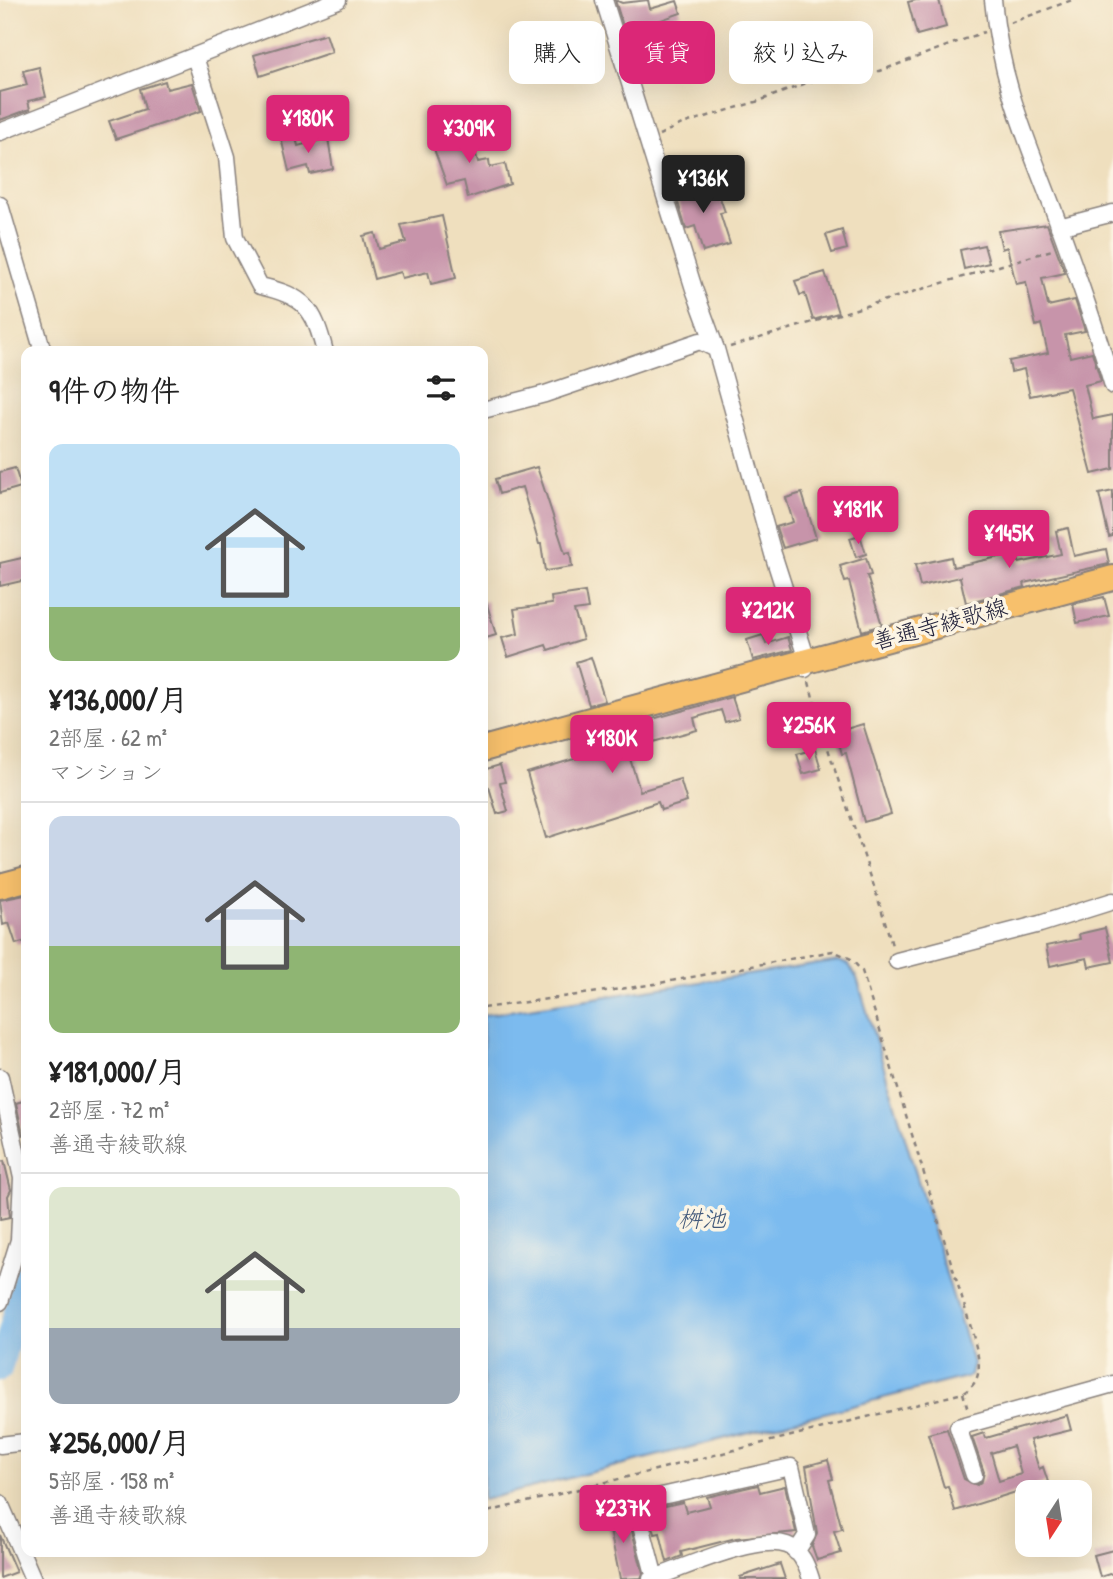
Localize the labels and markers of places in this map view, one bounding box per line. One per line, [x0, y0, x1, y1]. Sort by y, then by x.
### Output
pin: ¥180K [259, 96, 357, 155]
pin: ¥309K [420, 106, 518, 165]
pin: ¥136K [654, 156, 752, 215]
pin: ¥181K [809, 486, 907, 546]
pin: ¥145K [960, 510, 1058, 570]
pin: ¥212K [719, 588, 817, 647]
pin: ¥256K [760, 702, 858, 762]
pin: ¥180K [563, 716, 661, 775]
pin: ¥237K [574, 1486, 672, 1545]

